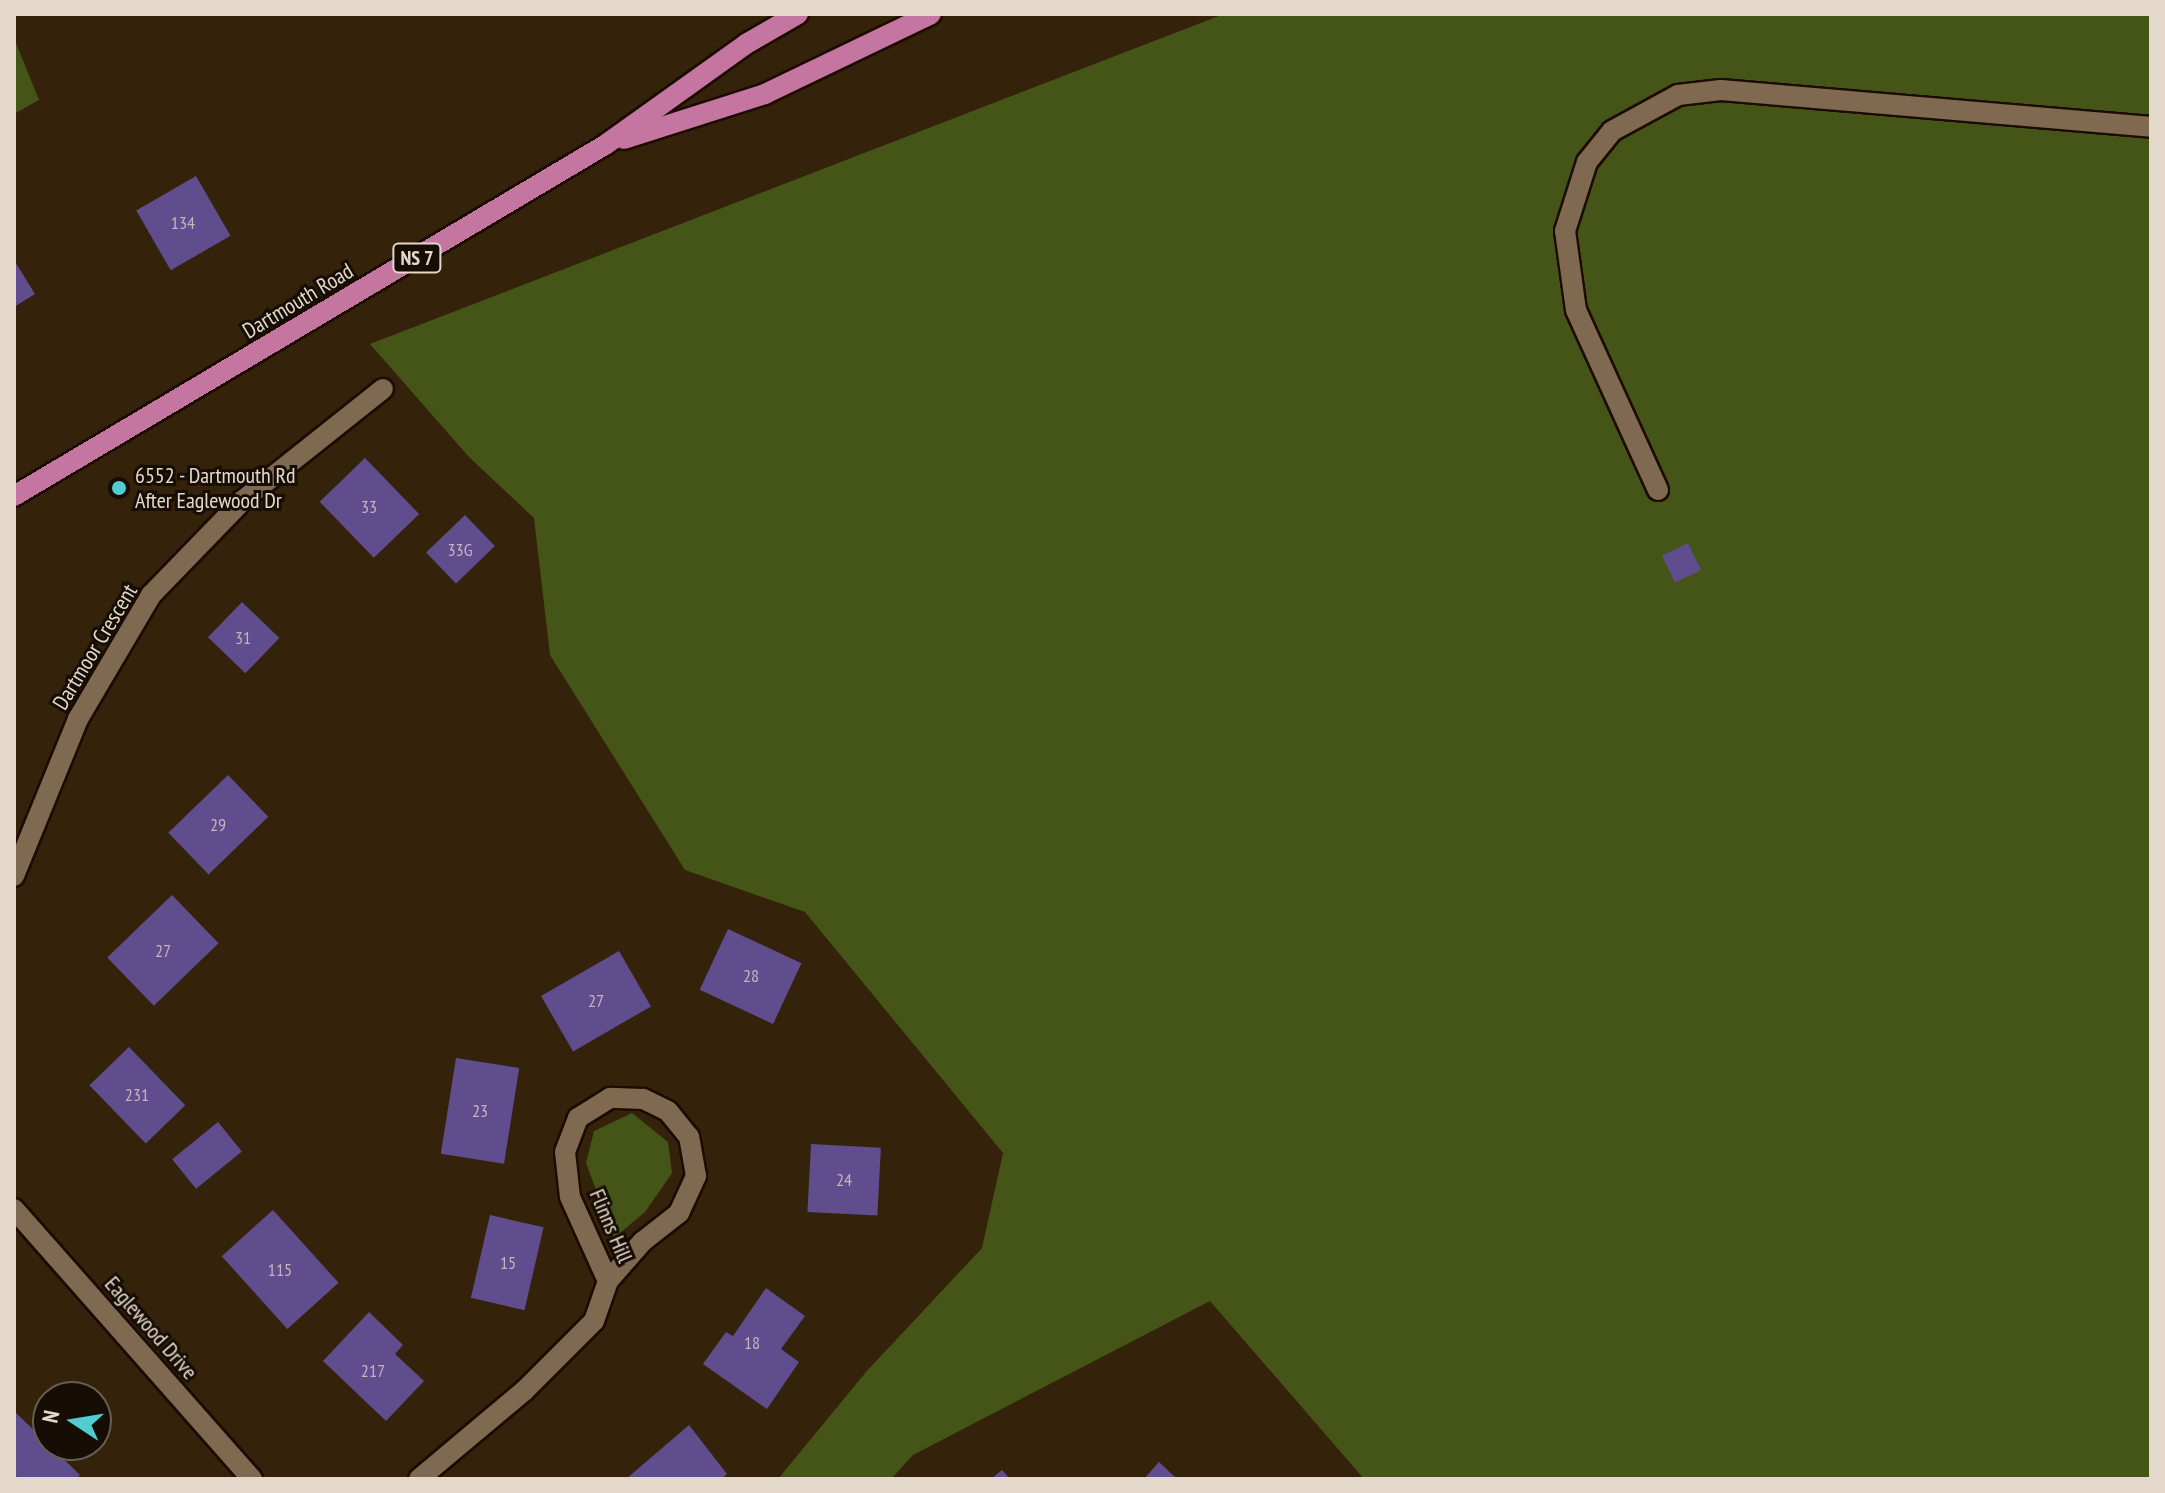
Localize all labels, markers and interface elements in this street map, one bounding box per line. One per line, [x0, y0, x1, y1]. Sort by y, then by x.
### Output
house number: 134 [171, 212, 195, 234]
road number: NS 7 [391, 242, 443, 274]
street label: Dartmouth Road [238, 258, 358, 344]
place label: 6552 - Dartmouth Rd After Eaglewood Dr [135, 462, 297, 514]
marker: 6552 - Dartmouth Rd After Eaglewood Dr [110, 479, 128, 497]
house number: 33 [361, 496, 377, 518]
house number: 33G [447, 539, 473, 561]
street label: Dartmoor Crescent [47, 580, 143, 714]
house number: 31 [235, 627, 251, 649]
house number: 29 [210, 814, 226, 836]
house number: 27 [155, 940, 171, 962]
house number: 28 [743, 965, 759, 987]
house number: 27 [588, 990, 604, 1012]
house number: 231 [125, 1084, 149, 1106]
house number: 23 [472, 1100, 488, 1122]
house number: 24 [836, 1169, 852, 1191]
street label: Flinns Hill [584, 1185, 638, 1267]
house number: 15 [500, 1252, 516, 1274]
house number: 115 [268, 1259, 292, 1281]
street label: Eaglewood Drive [99, 1271, 203, 1385]
house number: 18 [744, 1332, 760, 1354]
house number: 217 [361, 1360, 385, 1382]
north arrow [32, 1381, 112, 1461]
text: N [36, 1408, 65, 1425]

